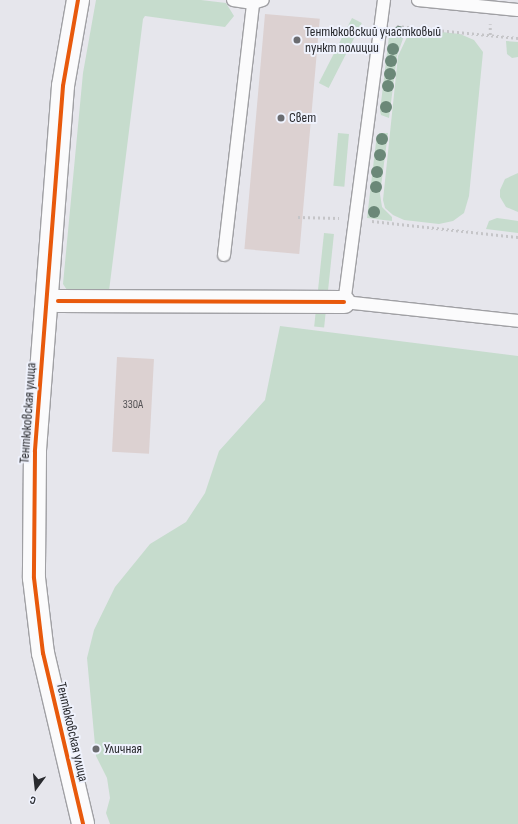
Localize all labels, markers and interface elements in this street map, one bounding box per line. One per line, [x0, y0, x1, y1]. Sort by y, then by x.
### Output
place label: Тентюковский участковый пункт полиции [305, 24, 441, 56]
marker: Тентюковский участковый пункт полиции [292, 35, 302, 45]
place label: Свет [289, 110, 316, 126]
marker: Свет [276, 113, 286, 123]
street label: Тентюковская улица [16, 362, 40, 464]
house number: 330А [123, 398, 143, 412]
street label: Тентюковская улица [52, 681, 92, 783]
place label: Уличная [104, 741, 142, 757]
marker: Уличная [91, 744, 101, 754]
north arrow [16, 768, 56, 808]
text: С [28, 793, 37, 807]

